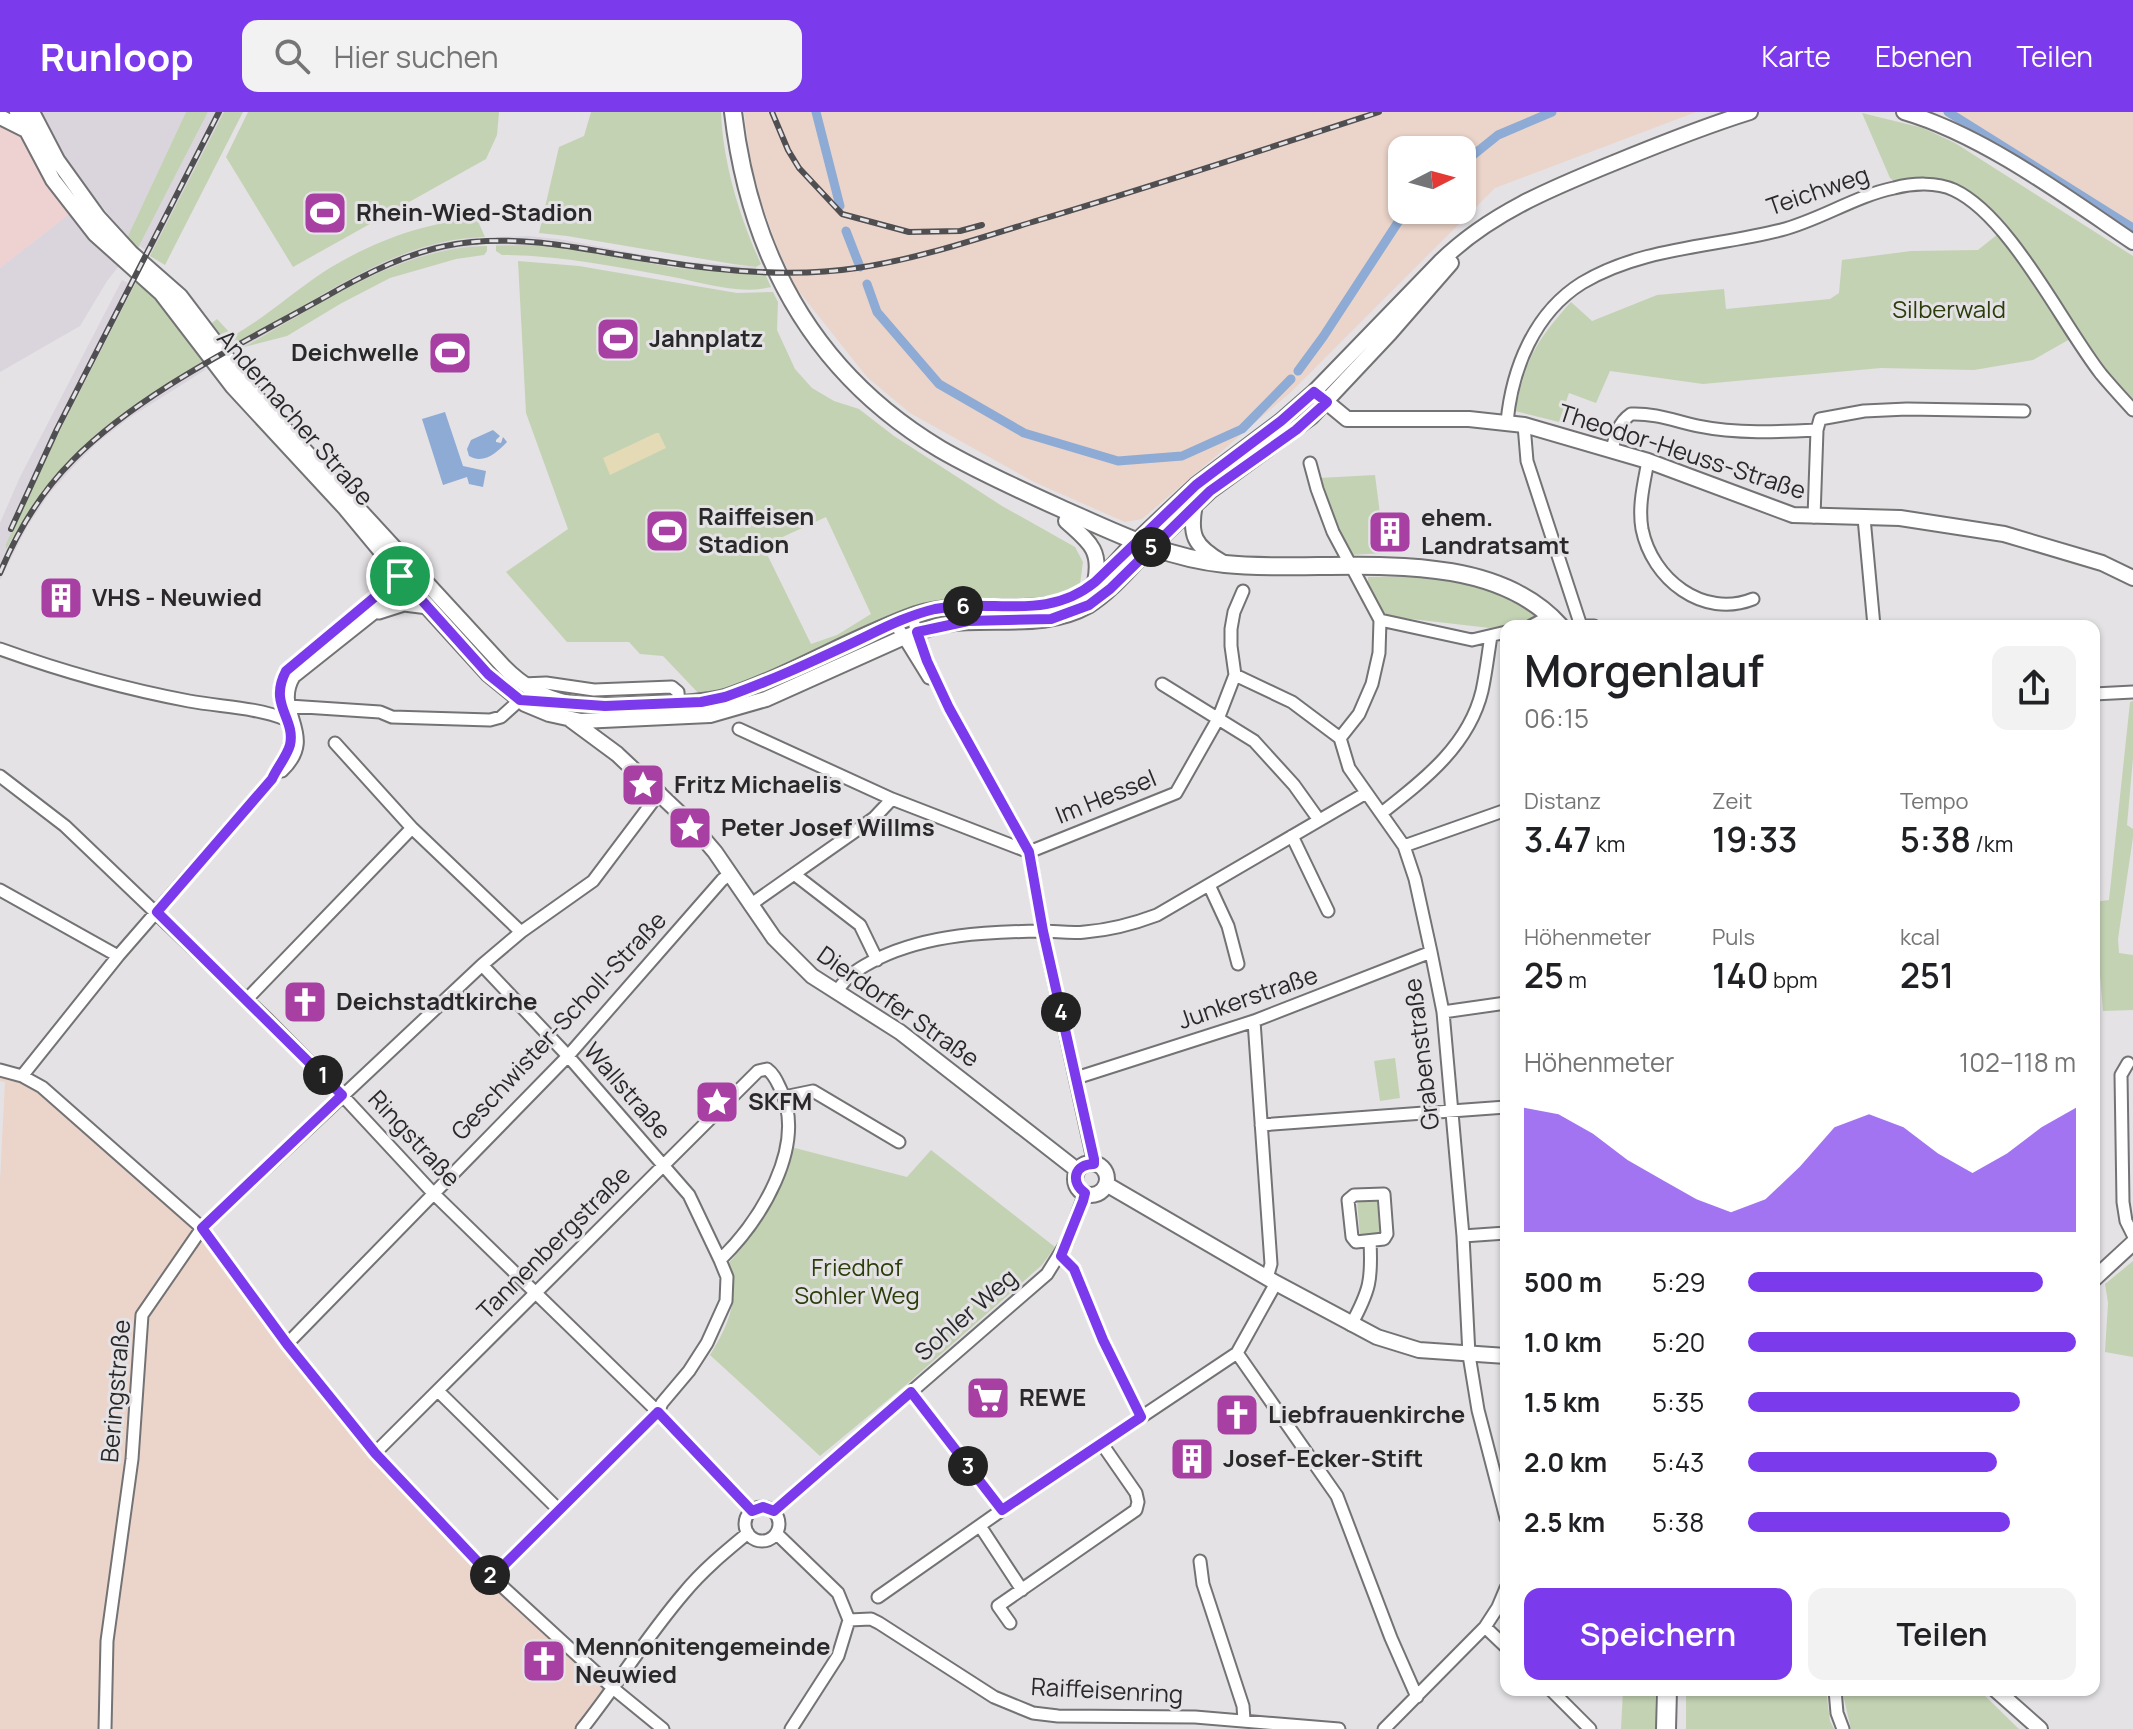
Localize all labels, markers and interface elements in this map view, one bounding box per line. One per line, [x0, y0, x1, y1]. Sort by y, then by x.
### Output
search box [242, 20, 802, 92]
text: Runloop [40, 30, 194, 82]
icon: search [270, 34, 314, 78]
text: Hier suchen [334, 36, 498, 77]
text: Karte [1762, 37, 1831, 75]
text: Ebenen [1875, 37, 1973, 75]
text: Teilen [2017, 37, 2093, 75]
north arrow [1388, 136, 1476, 224]
map controls [1388, 136, 1476, 224]
street label: Teichweg [1762, 157, 1873, 222]
sports icon: Rhein-Wied-Stadion [301, 189, 349, 237]
place label: Rhein-Wied-Stadion [356, 195, 592, 228]
park label: Silberwald [1892, 292, 2006, 325]
sports icon: Jahnplatz [594, 315, 642, 363]
place label: Jahnplatz [649, 321, 763, 354]
street label: Andernacher Straße [210, 322, 382, 512]
sports icon: Deichwelle [426, 329, 474, 377]
place label: Deichwelle [291, 335, 419, 368]
street label: Theodor-Heuss-Straße [1555, 395, 1810, 506]
place label: Raiffeisen Stadion [698, 499, 814, 560]
place label: ehem. Landratsamt [1421, 500, 1570, 561]
sports icon: Raiffeisen Stadion [643, 507, 691, 555]
building icon: ehem. Landratsamt [1366, 508, 1414, 556]
pin: 5 [1131, 527, 1171, 567]
text: 5 [1145, 532, 1157, 562]
pin [366, 542, 434, 610]
icon: arrive [378, 554, 422, 598]
building icon: VHS - Neuwied [37, 574, 85, 622]
place label: VHS - Neuwied [92, 580, 262, 613]
pin: 6 [943, 586, 983, 626]
text: 6 [956, 591, 970, 621]
text: Morgenlauf [1524, 640, 1764, 700]
button: share [1992, 646, 2076, 730]
text: 06:15 [1524, 700, 1589, 736]
street label: Im Hessel [1050, 760, 1161, 831]
place icon: Fritz Michaelis [619, 761, 667, 809]
place label: Fritz Michaelis [674, 767, 842, 800]
text: Distanz [1524, 786, 1601, 816]
text: Zeit [1712, 786, 1752, 816]
text: Tempo [1900, 786, 1969, 816]
place icon: Peter Josef Willms [666, 804, 714, 852]
place label: Peter Josef Willms [721, 810, 935, 843]
text: 3.47 [1524, 816, 1591, 862]
text: 19:33 [1712, 816, 1798, 862]
text: 5:38 [1900, 816, 1971, 862]
text: km [1591, 829, 1625, 859]
text: /km [1971, 829, 2013, 859]
street label: Geschwister-Scholl-Straße [443, 903, 673, 1147]
text: Höhenmeter [1524, 922, 1651, 952]
text: Puls [1712, 922, 1755, 952]
text: kcal [1900, 922, 1940, 952]
street label: Dierdorfer Straße [811, 937, 987, 1074]
text: 25 [1524, 952, 1564, 998]
text: 140 [1712, 952, 1769, 998]
text: 251 [1900, 952, 1954, 998]
street label: Junkerstraße [1173, 957, 1322, 1036]
text: m [1564, 965, 1587, 995]
text: bpm [1769, 965, 1818, 995]
street label: Grabenstraße [1395, 976, 1446, 1132]
church icon: Deichstadtkirche [281, 978, 329, 1026]
place label: Deichstadtkirche [336, 984, 537, 1017]
pin: 4 [1041, 992, 1081, 1032]
text: 4 [1054, 997, 1068, 1027]
street label: Wallstraße [577, 1035, 679, 1145]
text: Höhenmeter [1524, 1044, 1675, 1080]
text: 102–118 m [1959, 1044, 2076, 1080]
pin: 1 [303, 1055, 343, 1095]
text: 1 [318, 1060, 328, 1090]
place icon: SKFM [693, 1078, 741, 1126]
street label: Ringstraße [362, 1082, 469, 1194]
place label: SKFM [748, 1084, 812, 1117]
street label: Tannenbergstraße [469, 1158, 637, 1326]
park label: Friedhof Sohler Weg [794, 1250, 920, 1311]
street label: Sohler Weg [907, 1260, 1023, 1368]
text: 500 m [1524, 1264, 1602, 1300]
text: 5:29 [1652, 1264, 1706, 1300]
street label: Beringstraße [92, 1318, 137, 1464]
text: 1.0 km [1524, 1324, 1602, 1360]
text: 5:20 [1652, 1324, 1705, 1360]
supermarket icon: REWE [964, 1374, 1012, 1422]
place label: REWE [1019, 1380, 1086, 1413]
text: 1.5 km [1524, 1384, 1600, 1420]
text: 5:35 [1652, 1384, 1704, 1420]
church icon: Liebfrauenkirche [1213, 1391, 1261, 1439]
place label: Liebfrauenkirche [1268, 1397, 1465, 1430]
building icon: Josef-Ecker-Stift [1168, 1435, 1216, 1483]
place label: Josef-Ecker-Stift [1223, 1441, 1423, 1474]
text: 2.0 km [1524, 1444, 1607, 1480]
text: 5:43 [1652, 1444, 1705, 1480]
pin: 3 [948, 1446, 988, 1486]
text: 3 [962, 1451, 974, 1481]
text: 2.5 km [1524, 1504, 1605, 1540]
text: 5:38 [1652, 1504, 1704, 1540]
pin: 2 [470, 1555, 510, 1595]
text: 2 [483, 1560, 497, 1590]
button: Speichern [1524, 1588, 1792, 1680]
button: Teilen [1808, 1588, 2076, 1680]
place label: Mennonitengemeinde Neuwied [575, 1629, 830, 1690]
church icon: Mennonitengemeinde Neuwied [520, 1637, 568, 1685]
street label: Raiffeisenring [1030, 1669, 1184, 1710]

